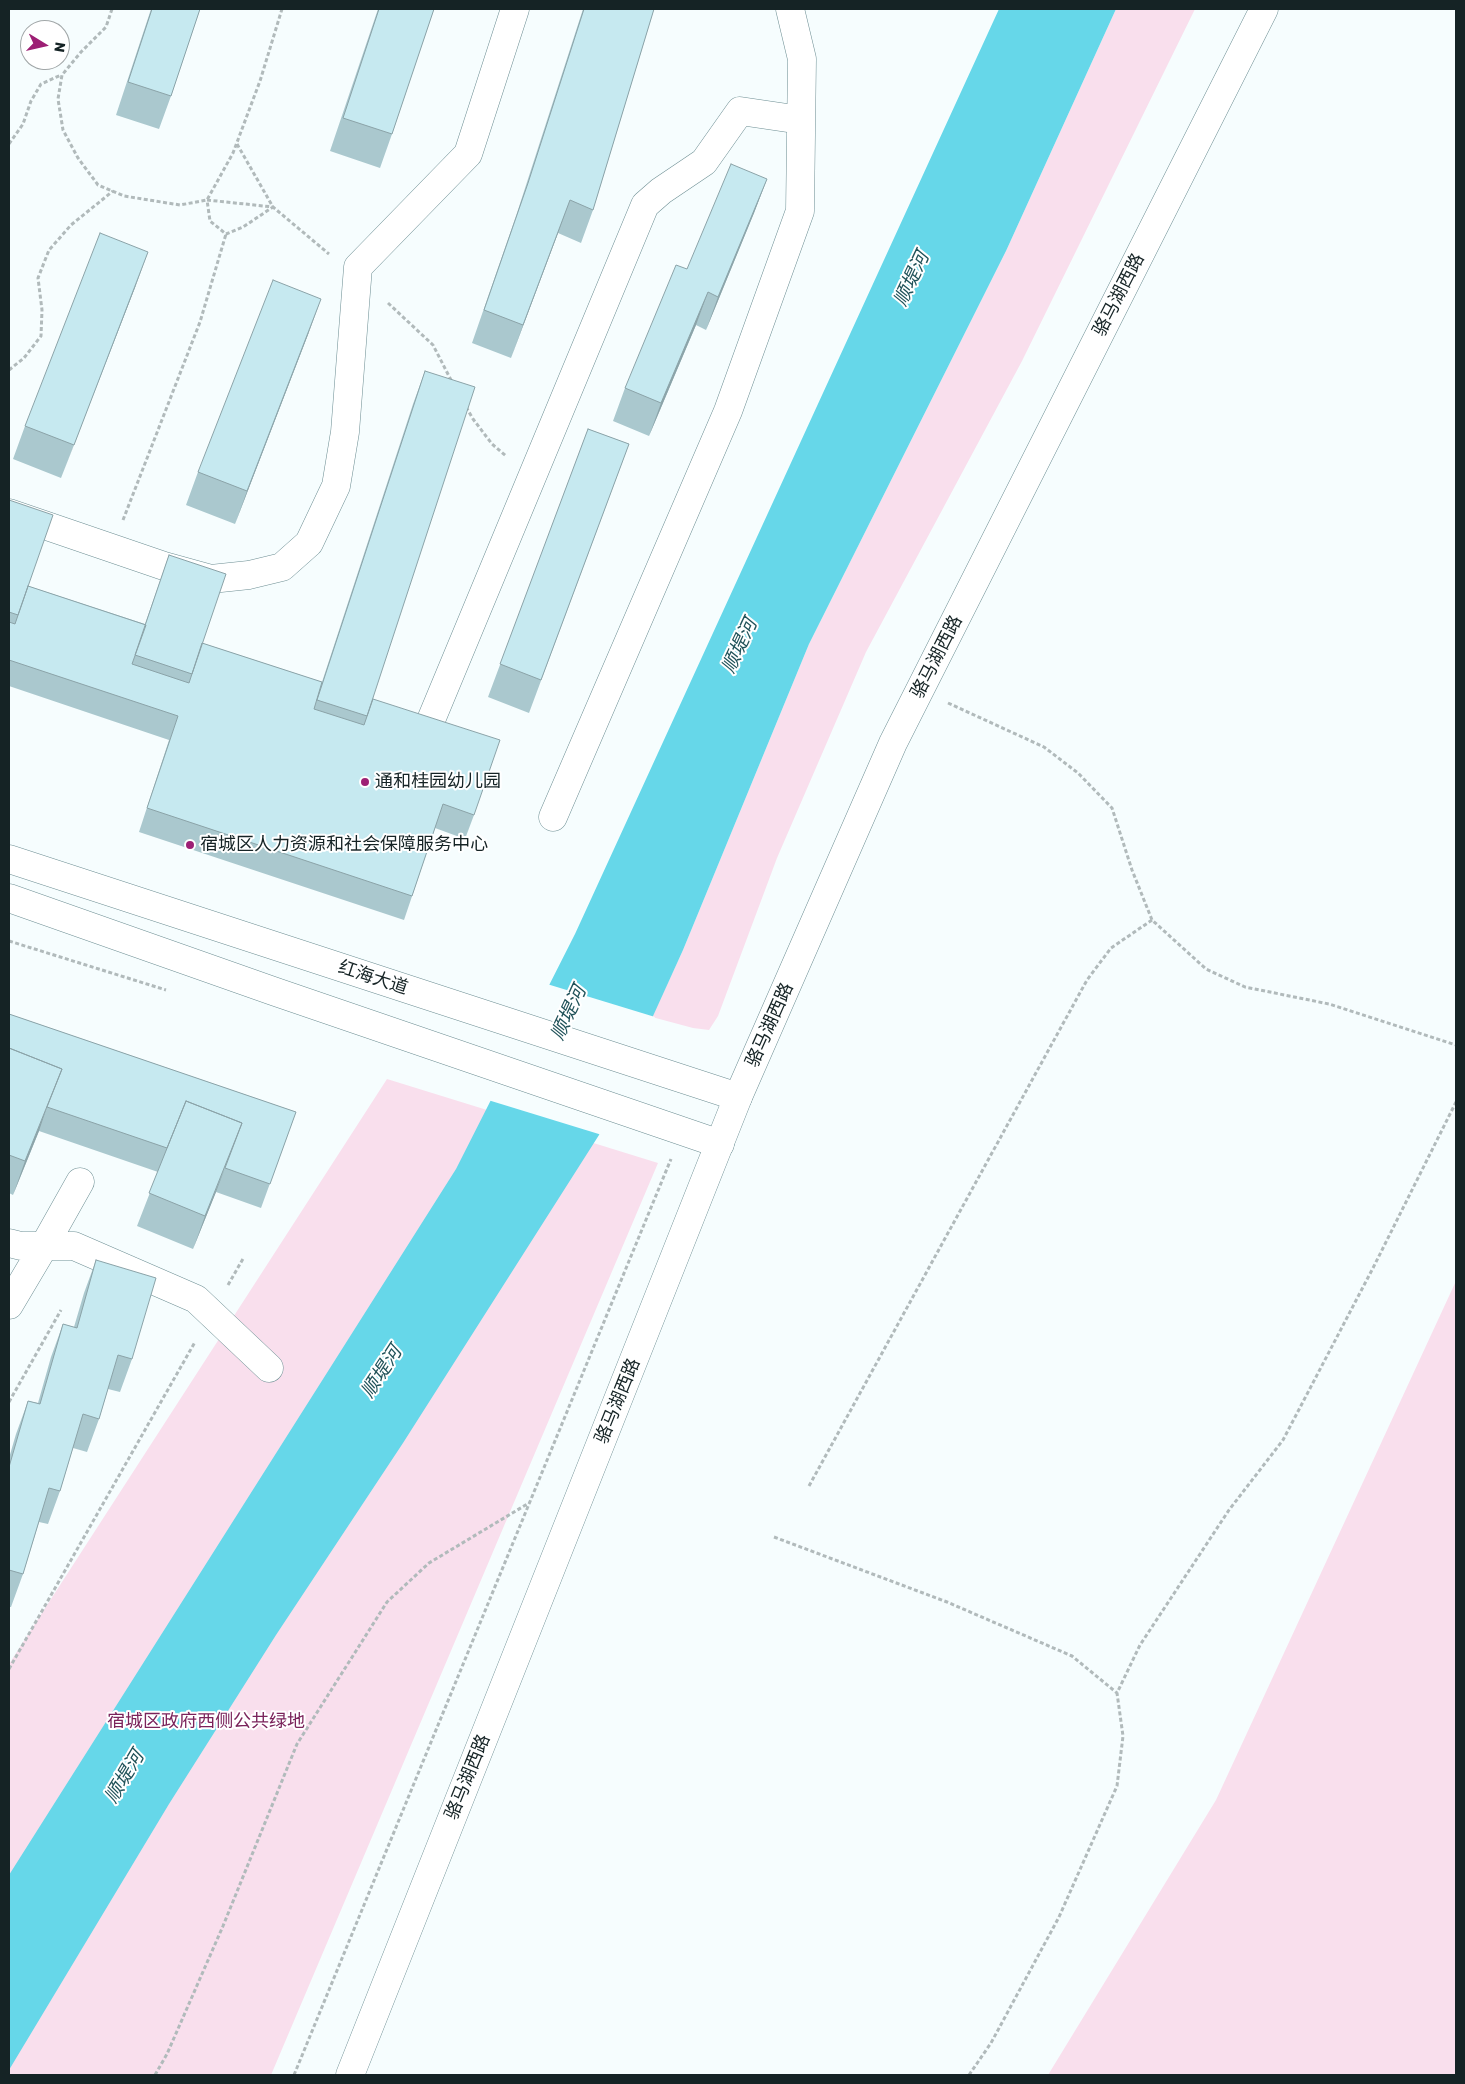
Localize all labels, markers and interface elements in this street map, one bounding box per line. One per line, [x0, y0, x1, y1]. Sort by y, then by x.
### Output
north arrow [20, 20, 70, 70]
text: N [50, 41, 69, 54]
water label: 顺堤河 [890, 248, 934, 310]
street label: 骆马湖西路 [1089, 250, 1149, 340]
street label: 骆马湖西路 [907, 612, 967, 702]
water label: 顺堤河 [718, 615, 762, 677]
place label: 通和桂园幼儿园 [375, 771, 501, 793]
marker: 通和桂园幼儿园 [359, 776, 371, 788]
place label: 宿城区人力资源和社会保障服务中心 [200, 834, 488, 856]
marker: 宿城区人力资源和社会保障服务中心 [184, 839, 196, 851]
street label: 红海大道 [335, 957, 411, 999]
street label: 骆马湖西路 [742, 979, 798, 1071]
water label: 顺堤河 [547, 982, 591, 1044]
water label: 顺堤河 [357, 1342, 407, 1402]
street label: 骆马湖西路 [591, 1355, 645, 1447]
park label: 宿城区政府西侧公共绿地 [107, 1711, 305, 1733]
street label: 骆马湖西路 [441, 1731, 495, 1823]
water label: 顺堤河 [101, 1747, 149, 1807]

